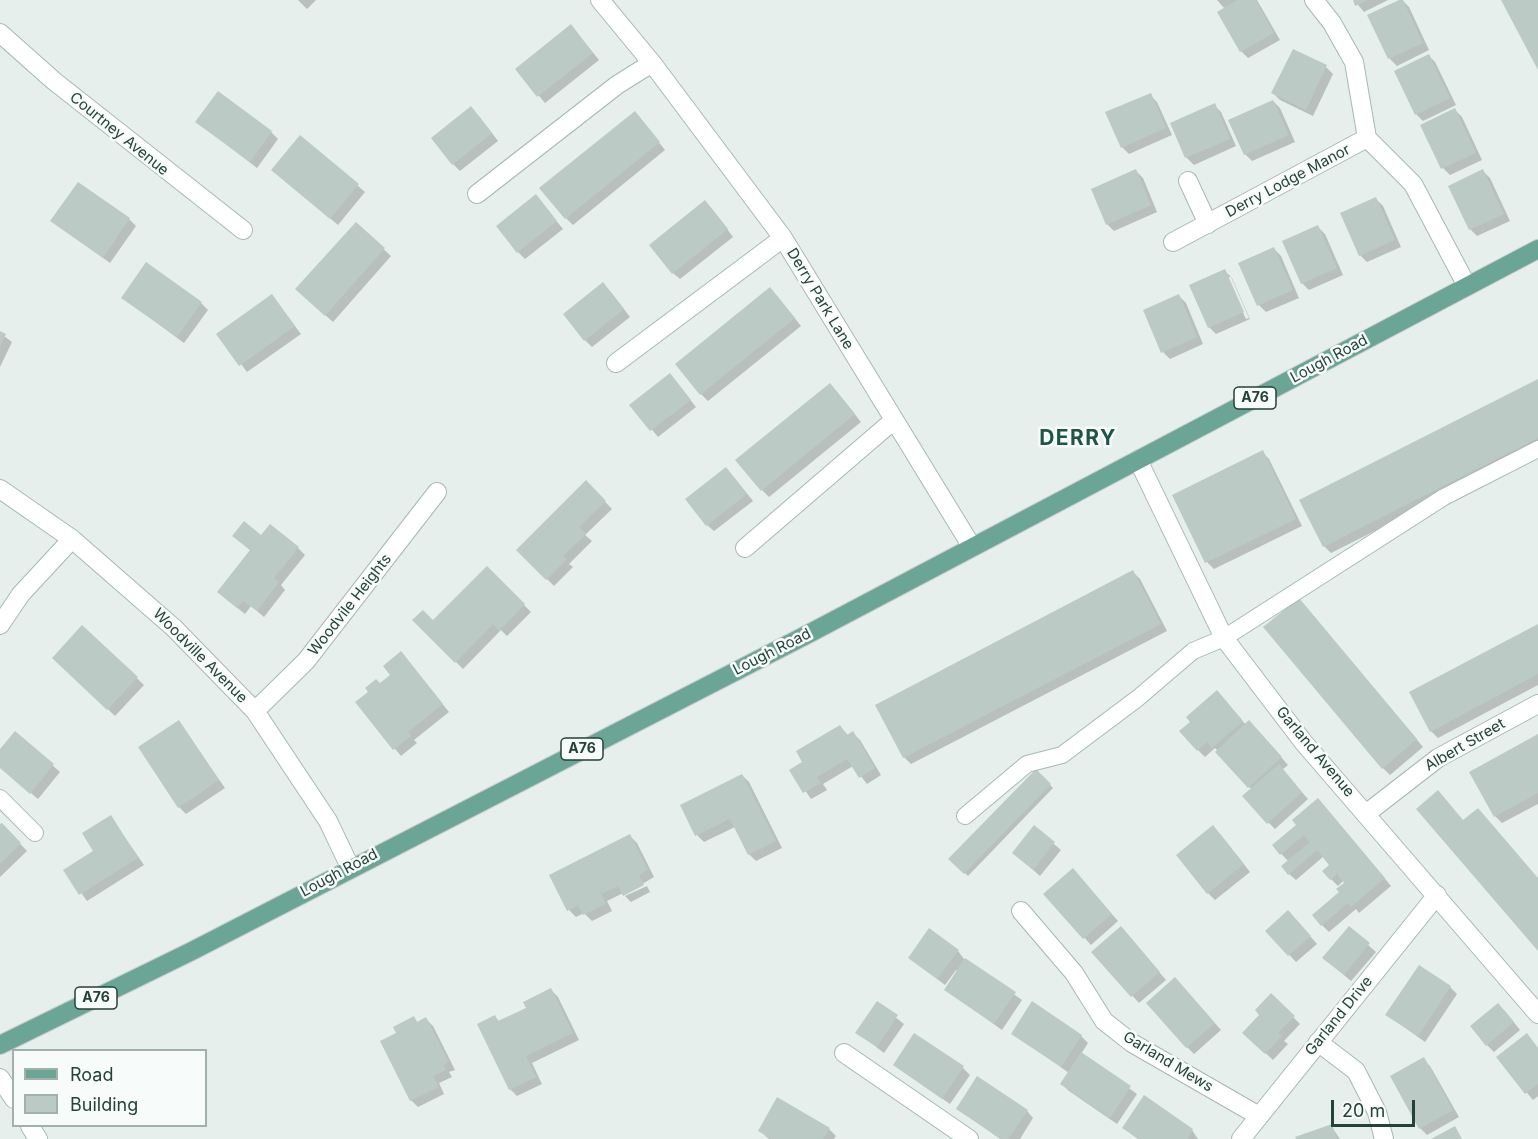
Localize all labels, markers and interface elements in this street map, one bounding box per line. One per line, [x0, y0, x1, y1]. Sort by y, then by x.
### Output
street label: Courtney Avenue [66, 89, 172, 179]
street label: Derry Lodge Manor [1223, 141, 1353, 221]
street label: Derry Park Lane [783, 245, 857, 353]
street label: Lough Road [1287, 331, 1371, 387]
road number: A76 [1234, 387, 1276, 409]
district label: DERRY [1039, 426, 1117, 452]
street label: Woodvile Heights [305, 551, 395, 659]
street label: Woodville Avenue [149, 605, 251, 707]
street label: Lough Road [730, 625, 814, 679]
street label: Garland Avenue [1272, 703, 1358, 801]
street label: Albert Street [1422, 715, 1508, 775]
road number: A76 [561, 738, 603, 760]
street label: Lough Road [297, 845, 381, 901]
street label: Garland Drive [1301, 973, 1377, 1059]
road number: A76 [75, 987, 117, 1009]
street label: Garland Mews [1120, 1028, 1216, 1096]
legend [12, 1049, 207, 1127]
text: Road [70, 1064, 113, 1085]
scale bar [1334, 1088, 1418, 1126]
text: Building [70, 1094, 138, 1115]
text: 20 m [1342, 1100, 1385, 1121]

